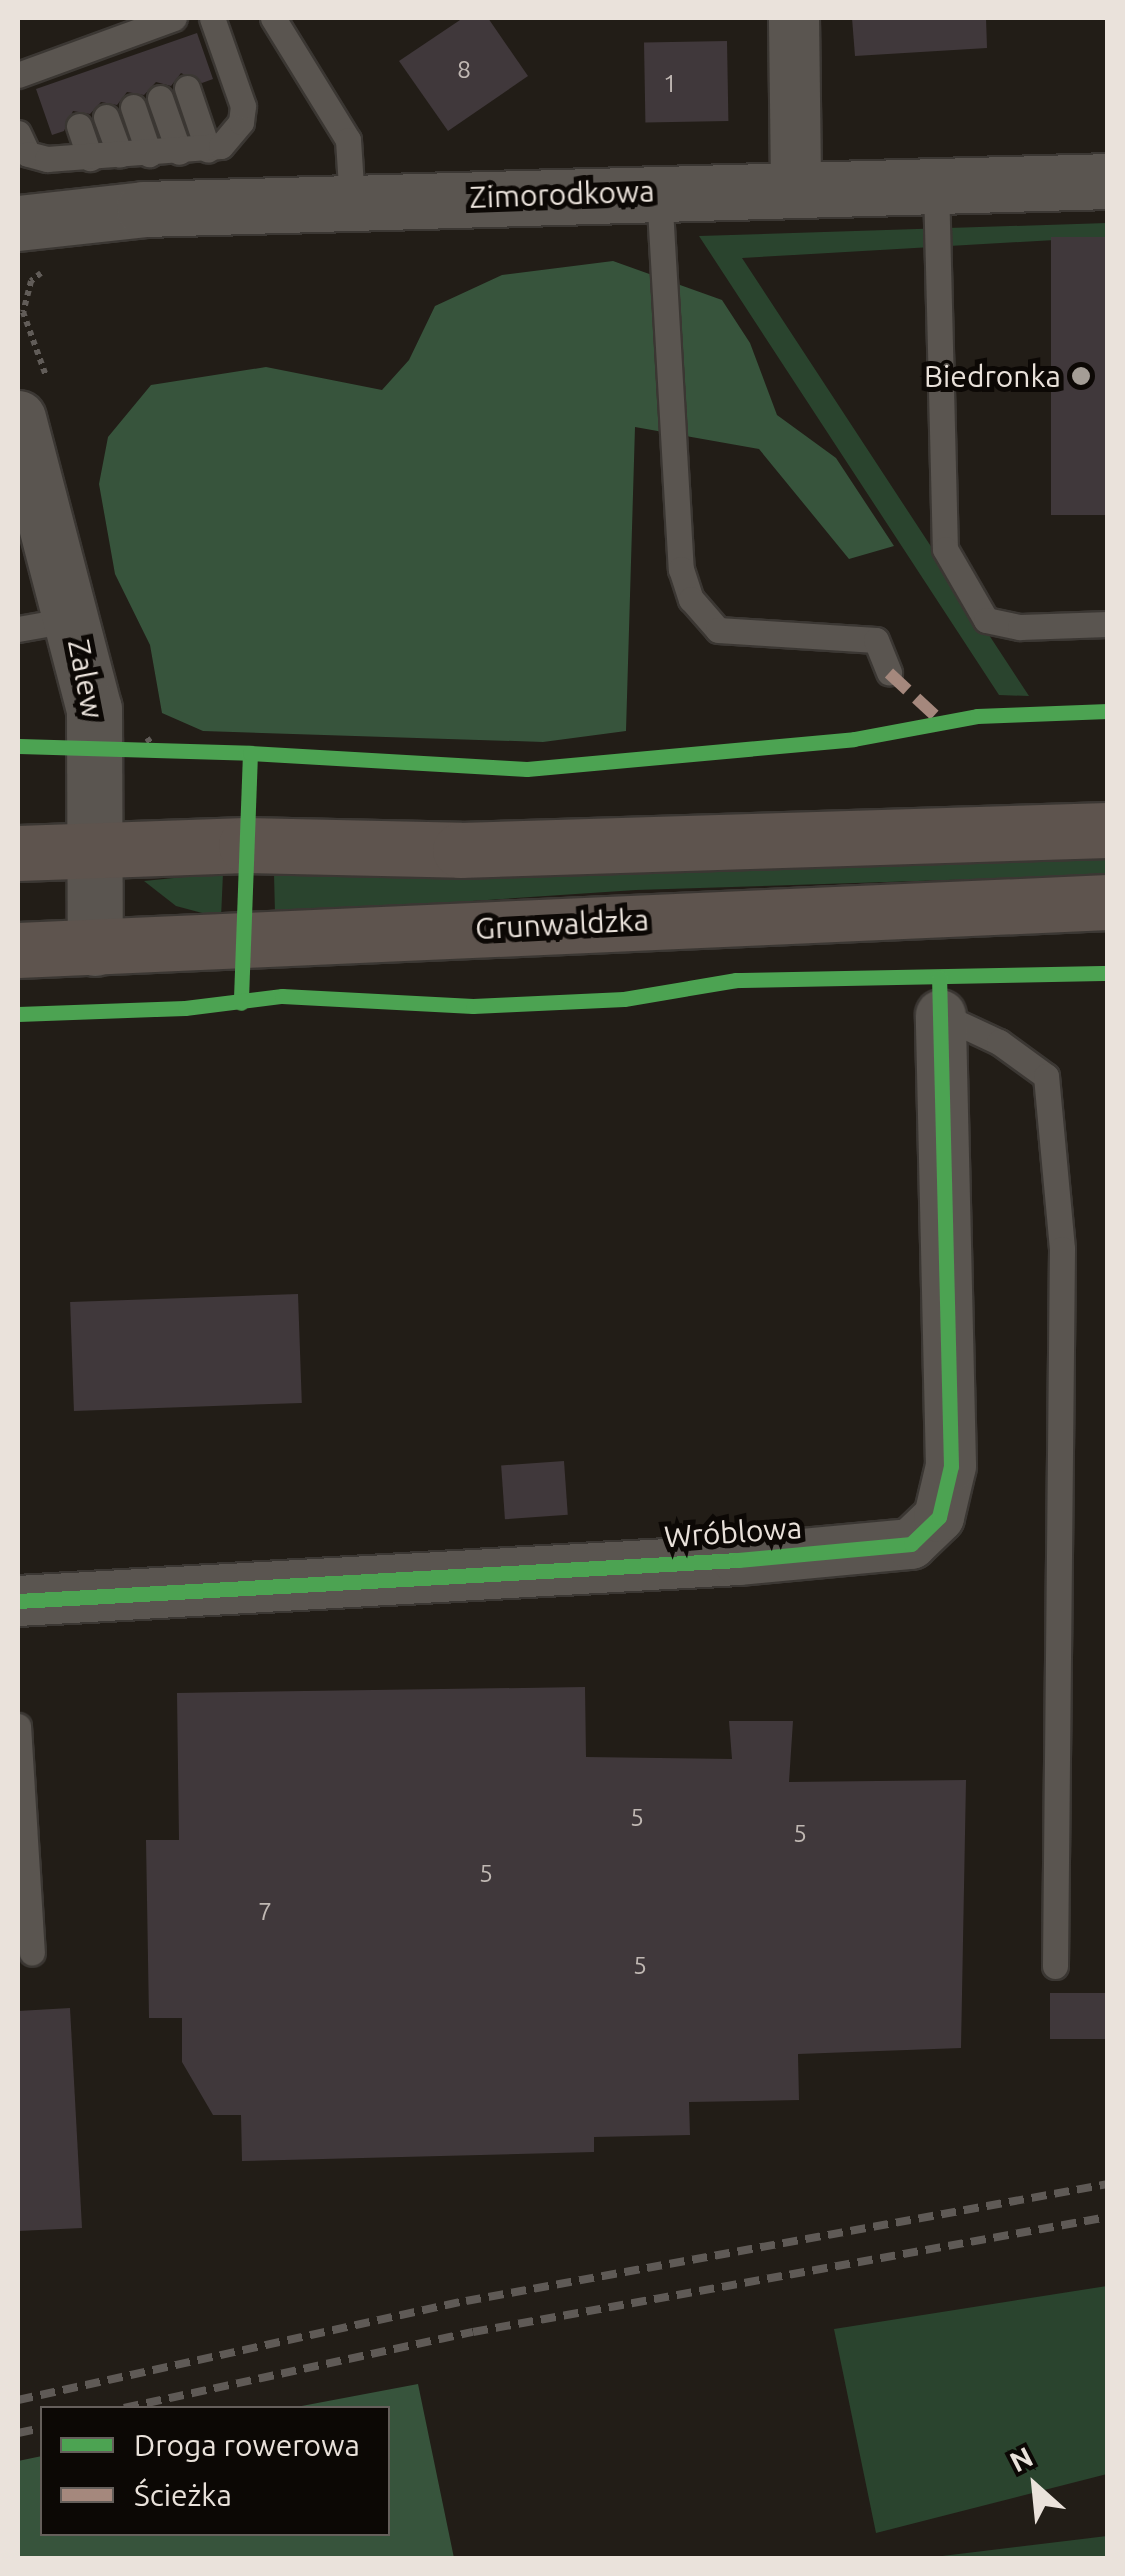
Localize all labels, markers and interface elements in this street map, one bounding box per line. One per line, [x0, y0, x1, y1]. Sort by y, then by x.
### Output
house number: 8 [457, 54, 471, 84]
house number: 1 [663, 68, 677, 98]
street label: Zimorodkowa [469, 173, 655, 215]
place label: Biedronka [924, 358, 1061, 394]
marker: Biedronka [1070, 365, 1092, 387]
street label: Zalew [61, 636, 111, 722]
street label: Grunwaldzka [474, 901, 650, 947]
street label: Wróblowa [663, 1509, 803, 1555]
house number: 5 [630, 1802, 644, 1832]
house number: 5 [793, 1818, 807, 1848]
house number: 5 [479, 1858, 493, 1888]
house number: 7 [258, 1896, 272, 1926]
house number: 5 [633, 1950, 647, 1980]
legend [40, 2406, 390, 2536]
text: Droga rowerowa [134, 2428, 360, 2462]
north arrow [985, 2436, 1085, 2536]
text: N [1005, 2440, 1037, 2477]
text: Ścieżka [134, 2478, 232, 2512]

